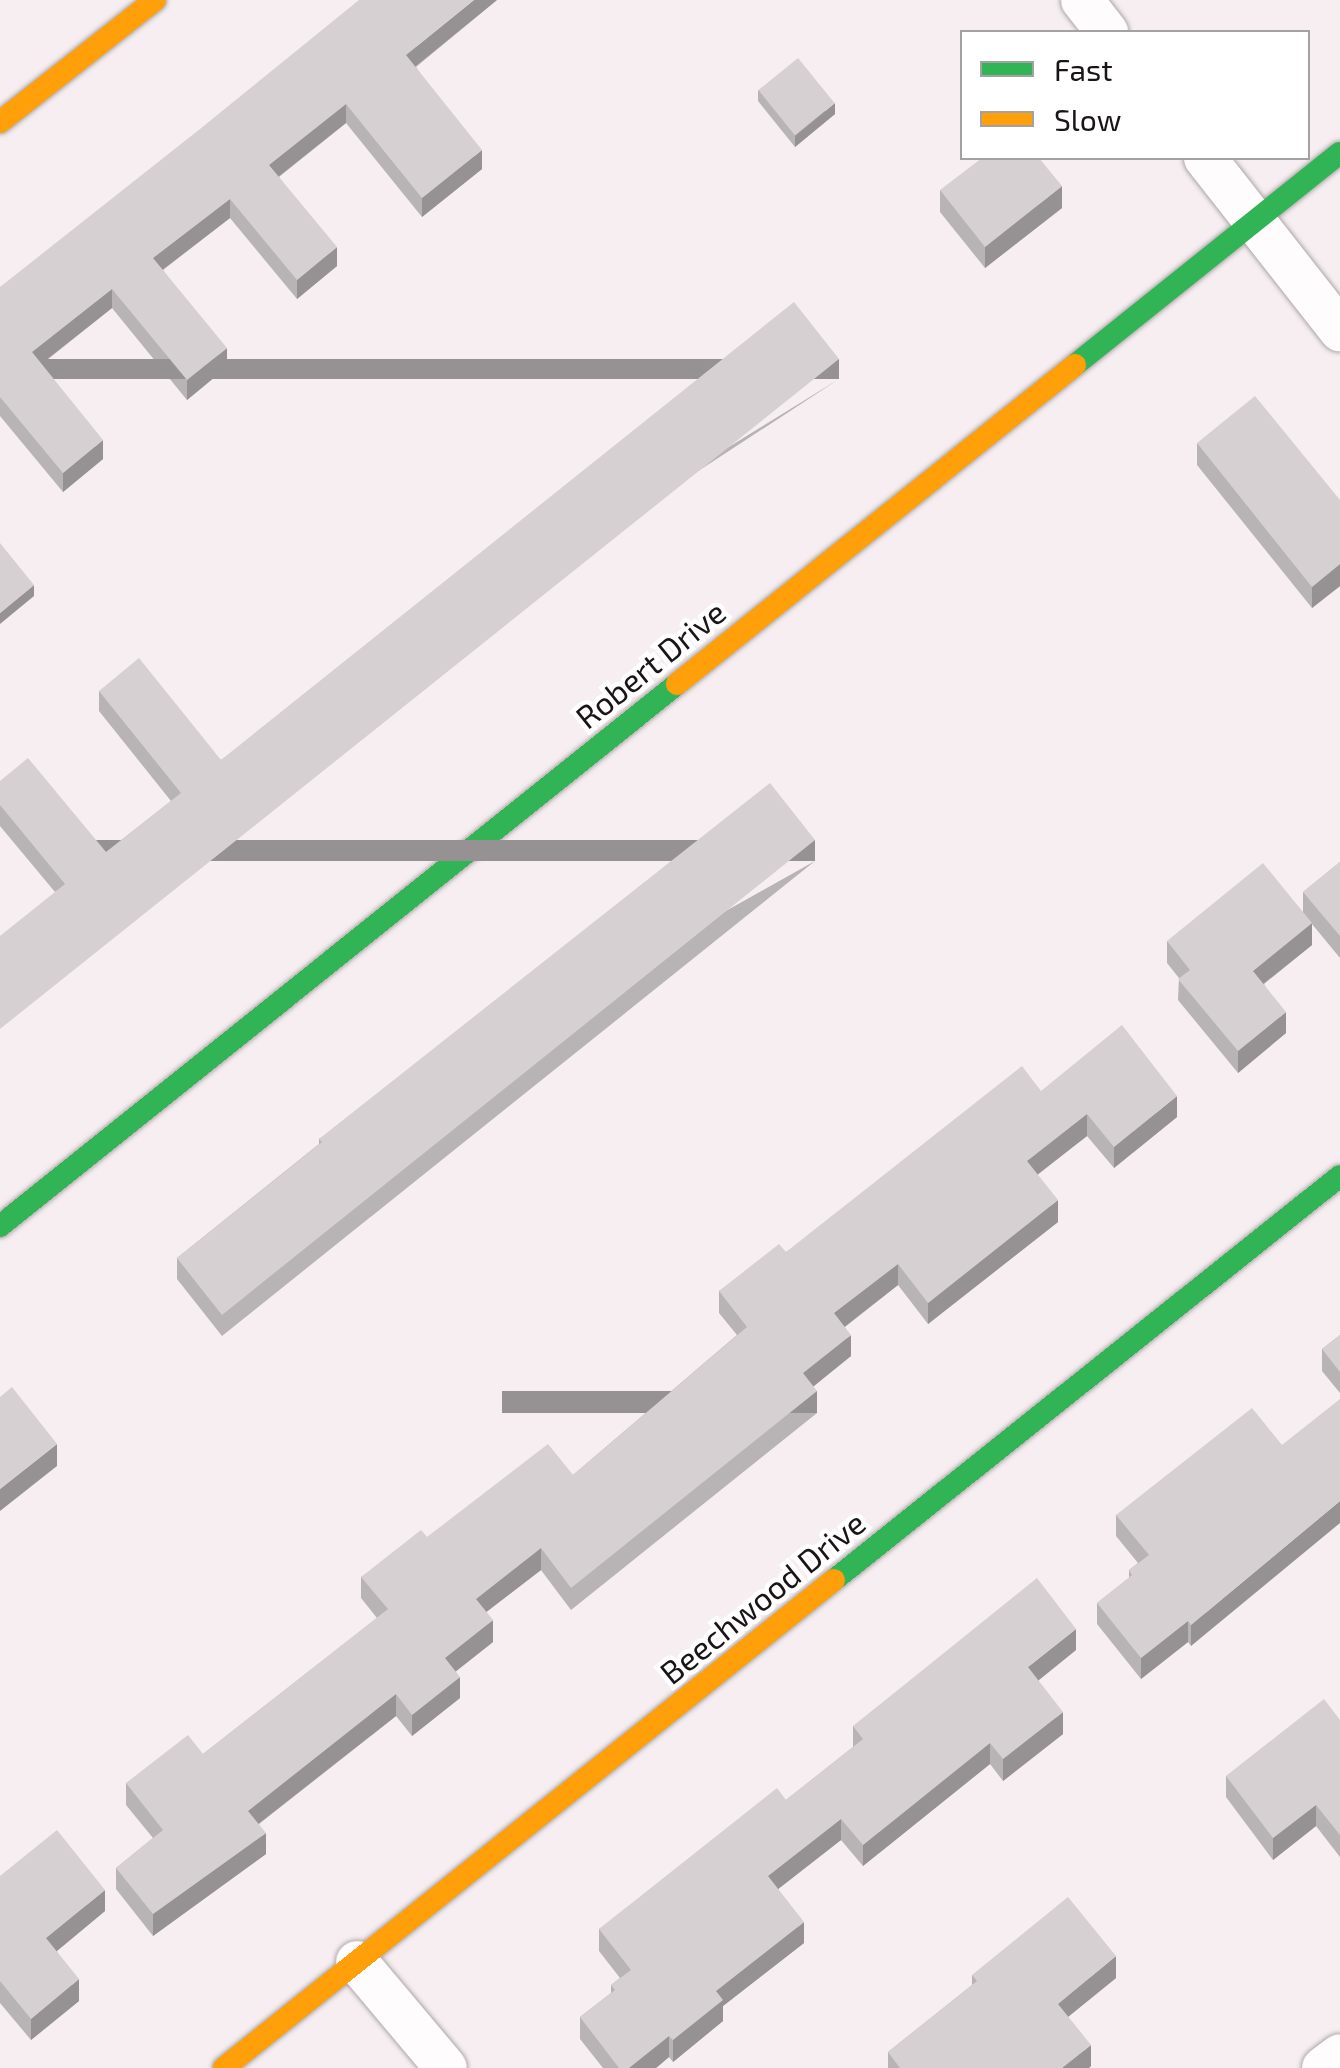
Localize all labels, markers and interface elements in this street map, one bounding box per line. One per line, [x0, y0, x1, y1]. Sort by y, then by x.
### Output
legend [960, 30, 1310, 160]
text: Fast [1054, 51, 1113, 87]
text: Slow [1054, 101, 1121, 137]
street label: Robert Drive [567, 592, 733, 736]
street label: Beechwood Drive [652, 1503, 872, 1691]

